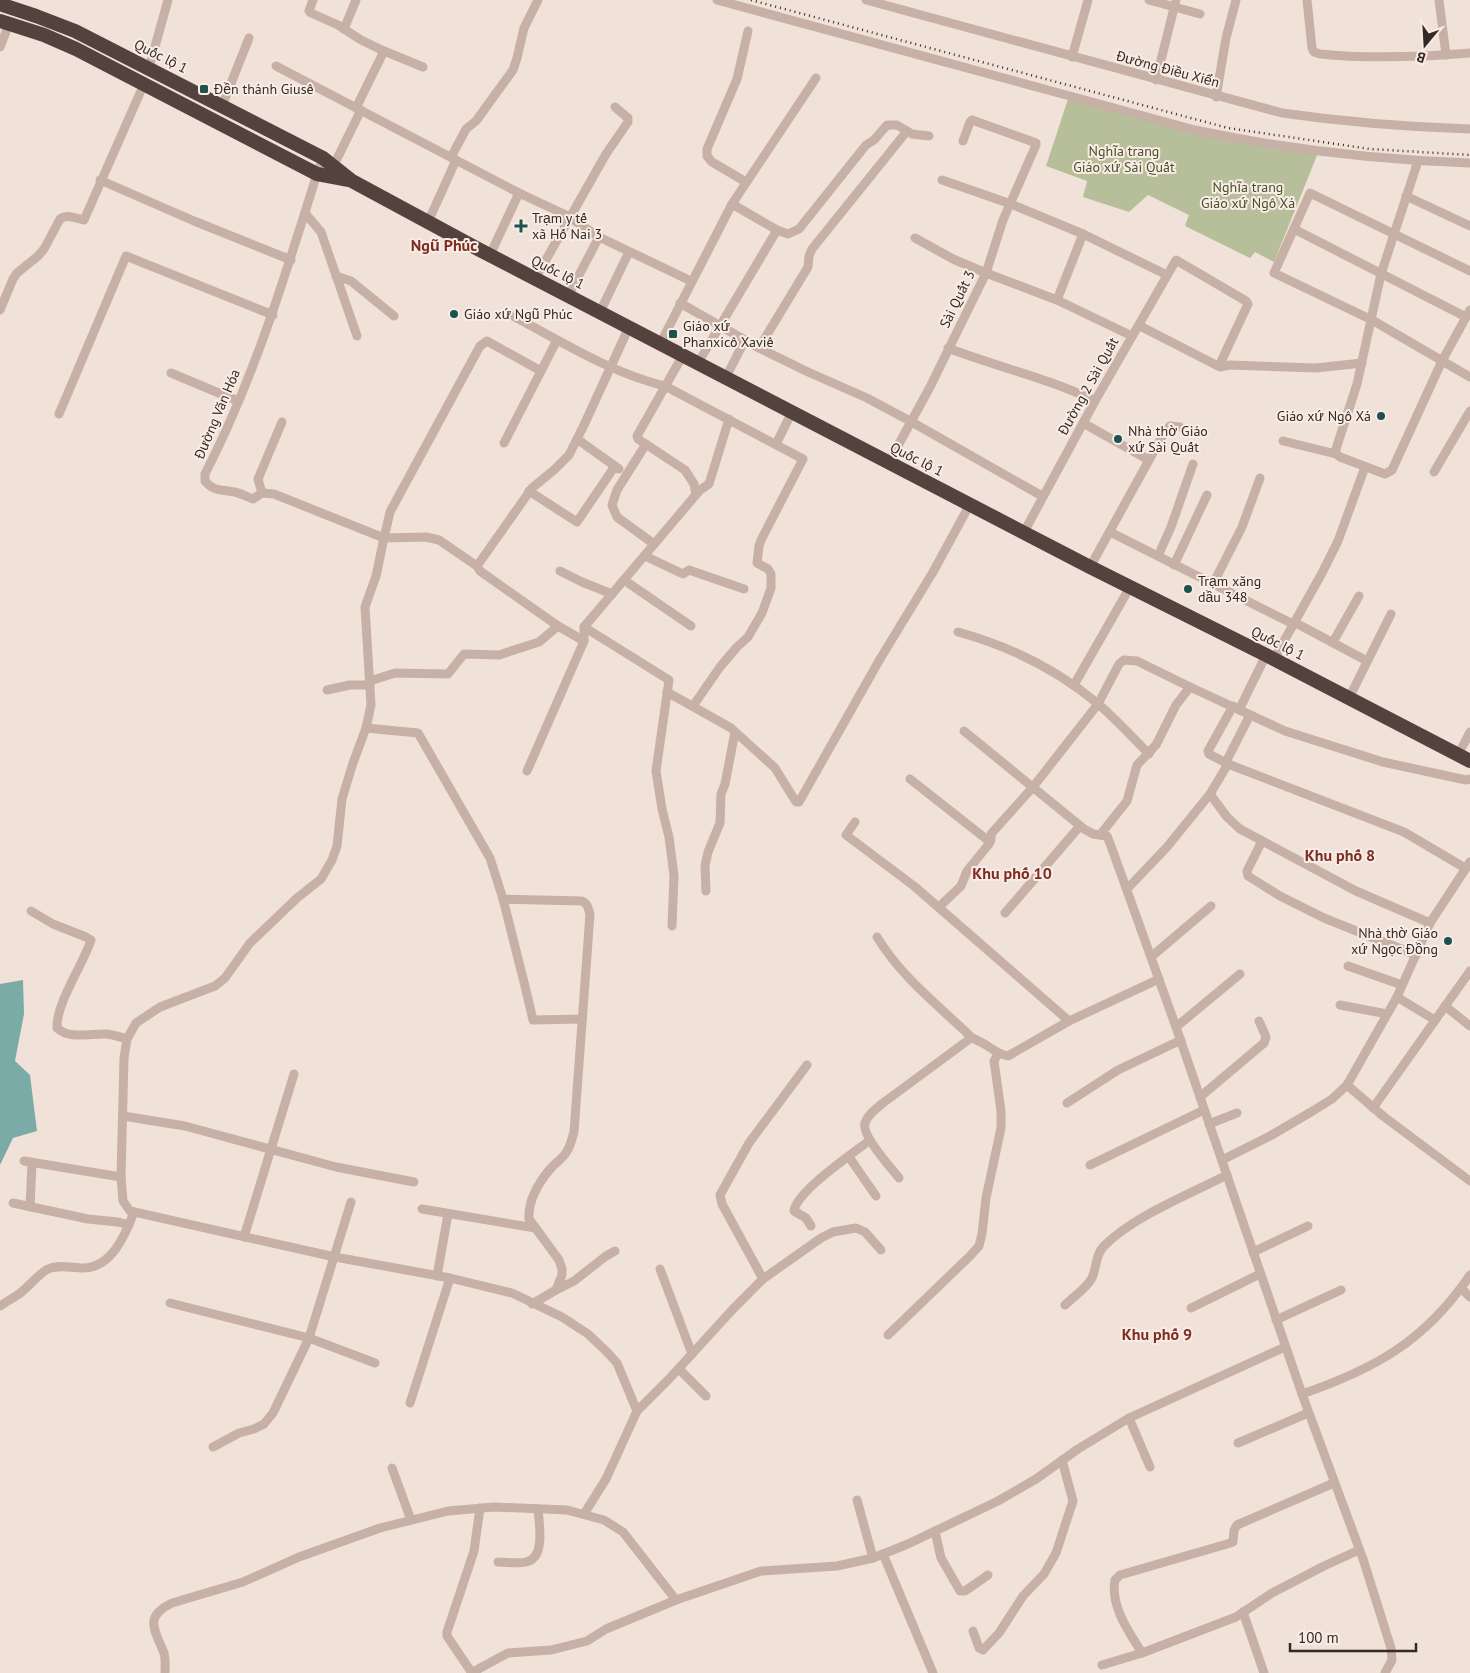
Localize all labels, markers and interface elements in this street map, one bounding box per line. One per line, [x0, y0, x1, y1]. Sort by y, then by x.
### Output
north arrow [1400, 20, 1450, 70]
street label: Quốc lộ 1 [131, 35, 191, 77]
street label: Đường Điều Xiển [1113, 46, 1222, 91]
text: B [1414, 48, 1428, 67]
place label: Đền thánh Giusê [213, 80, 314, 98]
marker: Đền thánh Giusê [198, 83, 210, 95]
park label: Nghĩa trang Giáo xứ Sài Quất [1073, 142, 1175, 176]
park label: Nghĩa trang Giáo xứ Ngô Xá [1201, 178, 1295, 212]
place label: Trạm y tế xã Hố Nai 3 [532, 209, 602, 243]
marker: Trạm y tế xã Hố Nai 3 [514, 219, 528, 233]
district label: Ngũ Phúc [411, 235, 477, 255]
street label: Quốc lộ 1 [528, 251, 588, 293]
street label: Sài Quất 3 [935, 267, 979, 331]
place label: Giáo xứ Ngũ Phúc [464, 305, 573, 323]
marker: Giáo xứ Ngũ Phúc [448, 308, 460, 320]
place label: Giáo xứ Phanxicô Xaviê [683, 317, 774, 351]
marker: Giáo xứ Phanxicô Xaviê [667, 328, 679, 340]
street label: Đường 2 Sài Quất [1053, 334, 1122, 439]
street label: Đường Văn Hóa [190, 366, 244, 463]
place label: Giáo xứ Ngô Xá [1277, 407, 1371, 425]
marker: Giáo xứ Ngô Xá [1375, 410, 1387, 422]
place label: Nhà thờ Giáo xứ Sài Quất [1128, 422, 1208, 456]
marker: Nhà thờ Giáo xứ Sài Quất [1112, 433, 1124, 445]
street label: Quốc lộ 1 [887, 438, 947, 480]
place label: Trạm xăng dầu 348 [1198, 572, 1261, 606]
marker: Trạm xăng dầu 348 [1182, 583, 1194, 595]
street label: Quốc lộ 1 [1248, 622, 1308, 664]
district label: Khu phố 8 [1305, 845, 1375, 865]
district label: Khu phố 10 [972, 863, 1052, 883]
place label: Nhà thờ Giáo xứ Ngọc Đồng [1351, 924, 1438, 958]
marker: Nhà thờ Giáo xứ Ngọc Đồng [1442, 935, 1454, 947]
district label: Khu phố 9 [1122, 1324, 1192, 1344]
scale bar [1290, 1620, 1416, 1652]
text: 100 m [1298, 1628, 1339, 1647]

